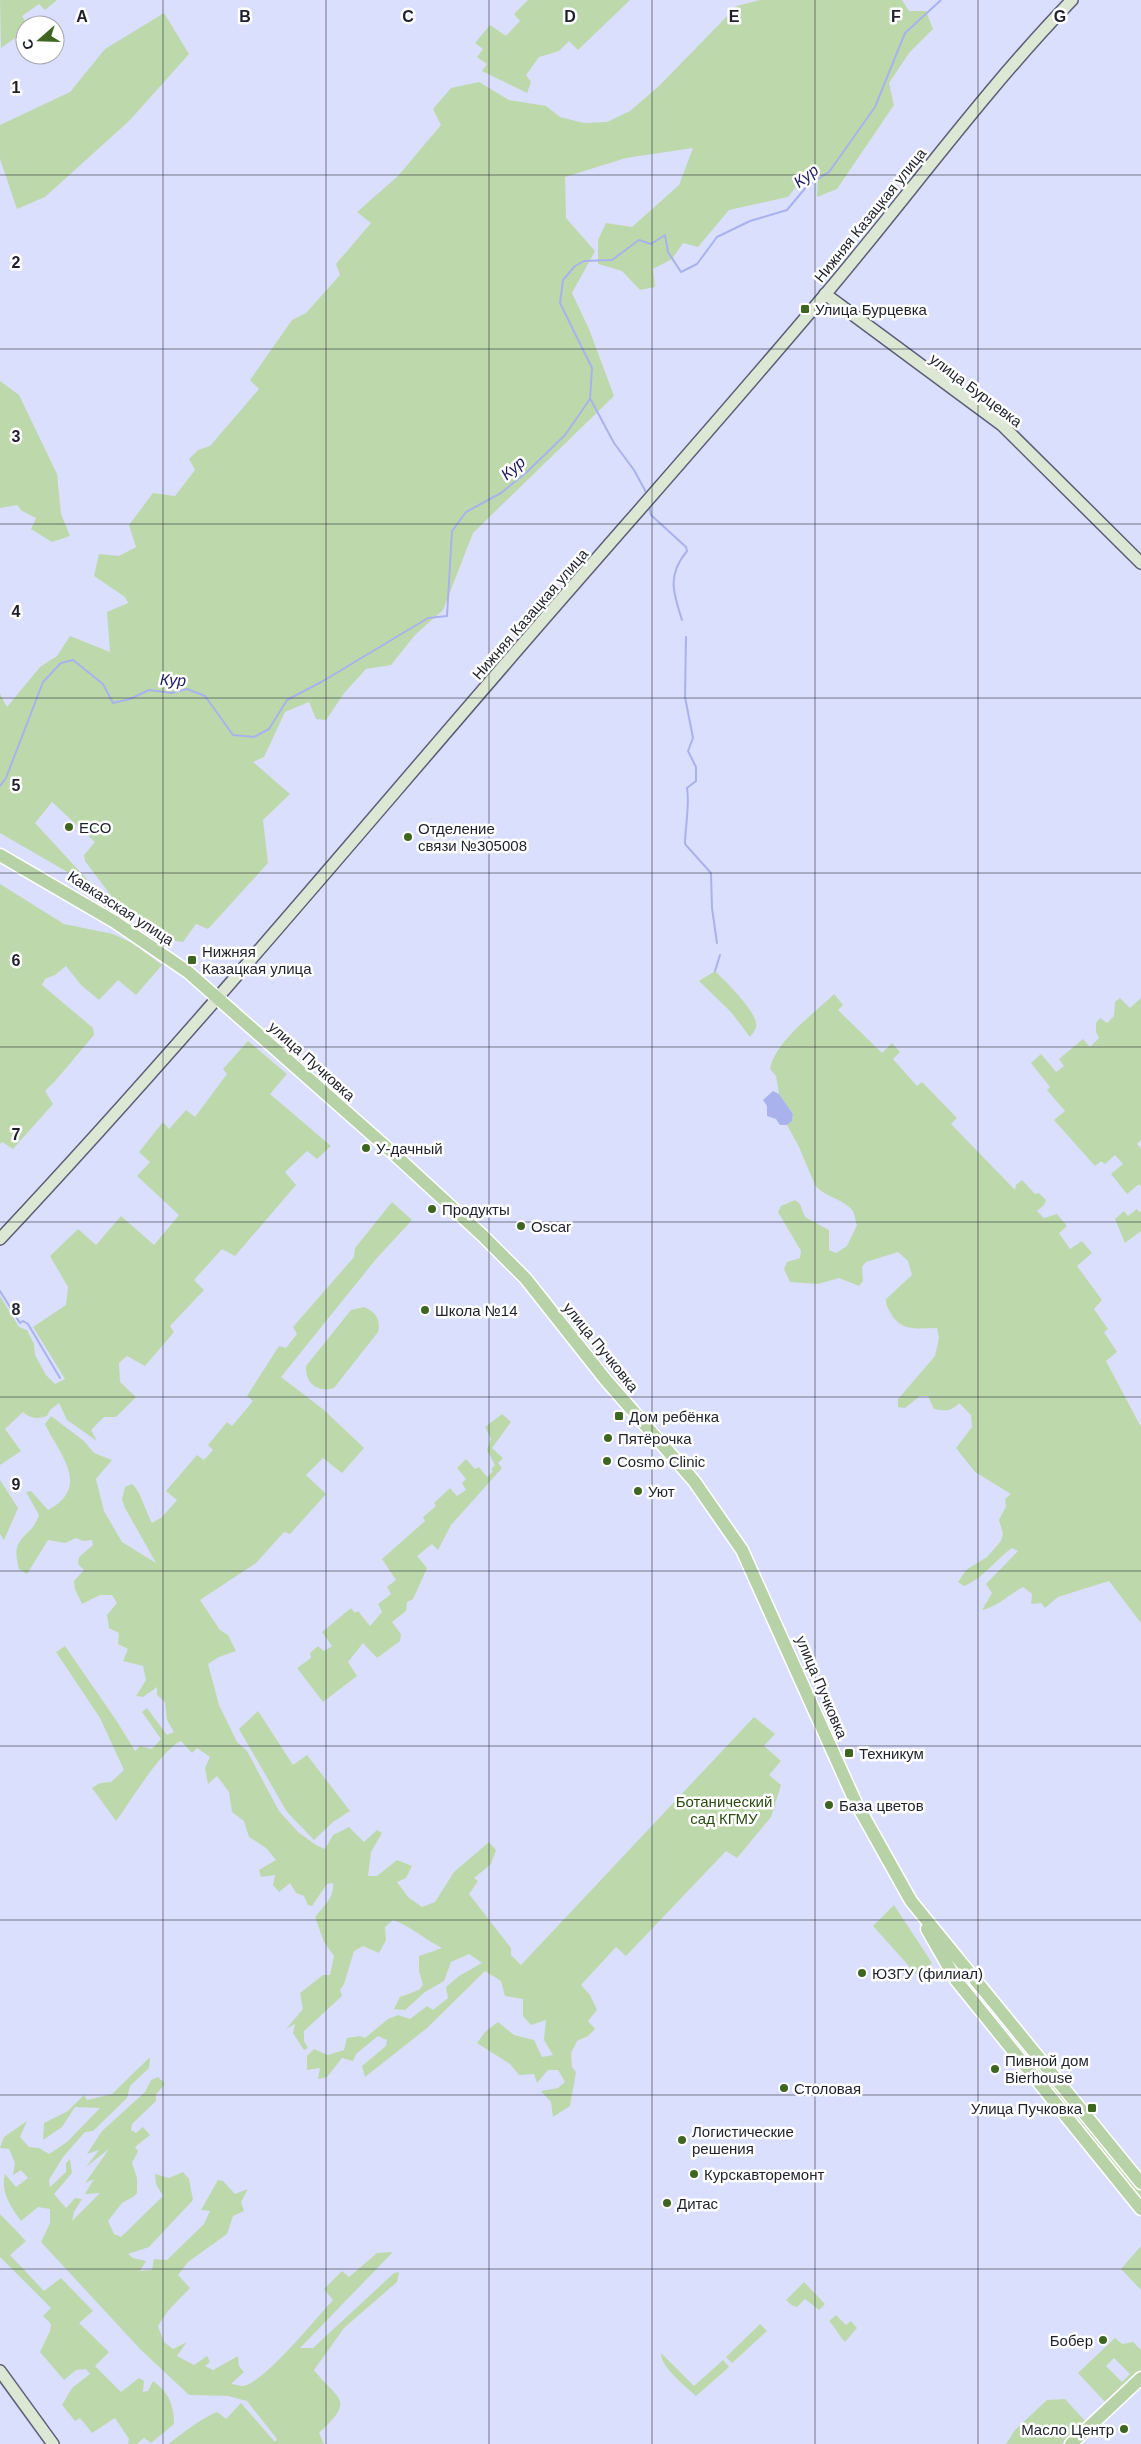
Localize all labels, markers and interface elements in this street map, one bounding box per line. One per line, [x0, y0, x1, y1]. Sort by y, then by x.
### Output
text: A [76, 8, 88, 25]
text: B [239, 8, 251, 25]
text: C [402, 8, 414, 25]
text: D [564, 8, 576, 25]
text: E [729, 8, 740, 25]
text: F [891, 8, 901, 25]
text: G [1054, 8, 1066, 25]
north arrow [15, 15, 65, 65]
text: С [19, 37, 37, 52]
text: 1 [12, 79, 21, 96]
street label: Нижняя Казацкая улица [811, 144, 930, 285]
water label: Кур [790, 161, 822, 191]
text: 2 [12, 254, 21, 271]
place label: Улица Бурцевка [815, 301, 928, 318]
marker: Улица Бурцевка [799, 303, 811, 315]
street label: улица Бурцевка [927, 350, 1026, 430]
text: 3 [12, 428, 21, 445]
water label: Кур [498, 453, 529, 483]
street label: Нижняя Казацкая улица [469, 545, 592, 683]
text: 4 [12, 603, 21, 620]
water label: Кур [160, 671, 186, 689]
text: 5 [12, 777, 21, 794]
place label: ECO [79, 819, 112, 836]
place label: Отделение связи №305008 [418, 820, 527, 854]
marker: ECO [63, 821, 75, 833]
marker: Отделение связи №305008 [402, 831, 414, 843]
street label: Кавказская улица [65, 867, 178, 949]
place label: Нижняя Казацкая улица [202, 943, 312, 977]
text: 6 [12, 952, 21, 969]
marker: Нижняя Казацкая улица [186, 954, 198, 966]
street label: улица Пучковка [266, 1018, 359, 1104]
text: 7 [12, 1126, 21, 1143]
place label: У-дачный [376, 1140, 443, 1157]
marker: У-дачный [360, 1142, 372, 1154]
place label: Продукты [442, 1201, 510, 1218]
marker: Продукты [426, 1203, 438, 1215]
place label: Oscar [531, 1218, 571, 1235]
marker: Oscar [515, 1220, 527, 1232]
street label: улица Пучковка [560, 1299, 643, 1396]
text: 8 [12, 1301, 21, 1318]
place label: Школа №14 [435, 1302, 518, 1319]
marker: Школа №14 [419, 1304, 431, 1316]
place label: Дом ребёнка [629, 1408, 720, 1425]
marker: Дом ребёнка [613, 1410, 625, 1422]
place label: Пятёрочка [618, 1430, 692, 1447]
marker: Пятёрочка [602, 1432, 614, 1444]
place label: Cosmo Clinic [617, 1453, 706, 1470]
marker: Cosmo Clinic [601, 1455, 613, 1467]
text: 9 [12, 1476, 21, 1493]
place label: Уют [648, 1483, 675, 1500]
marker: Уют [632, 1485, 644, 1497]
street label: улица Пучковка [793, 1633, 852, 1741]
place label: Техникум [859, 1745, 924, 1762]
marker: Техникум [843, 1747, 855, 1759]
park label: Ботанический сад КГМУ [676, 1793, 772, 1827]
place label: База цветов [839, 1797, 924, 1814]
marker: База цветов [823, 1799, 835, 1811]
place label: ЮЗГУ (филиал) [872, 1965, 983, 1982]
marker: ЮЗГУ (филиал) [856, 1967, 868, 1979]
place label: Пивной дом Bierhouse [1005, 2052, 1089, 2086]
marker: Пивной дом Bierhouse [989, 2063, 1001, 2075]
place label: Столовая [794, 2080, 861, 2097]
marker: Столовая [778, 2082, 790, 2094]
place label: Улица Пучковка [971, 2100, 1083, 2117]
marker: Улица Пучковка [1086, 2102, 1098, 2114]
place label: Логистические решения [692, 2123, 794, 2157]
marker: Логистические решения [676, 2134, 688, 2146]
place label: Курскавторемонт [704, 2166, 824, 2183]
marker: Курскавторемонт [688, 2168, 700, 2180]
place label: Дитас [677, 2195, 719, 2212]
marker: Дитас [661, 2197, 673, 2209]
place label: Бобер [1050, 2332, 1093, 2349]
marker: Бобер [1097, 2334, 1109, 2346]
place label: Масло Центр [1021, 2421, 1114, 2438]
marker: Масло Центр [1118, 2423, 1130, 2435]

